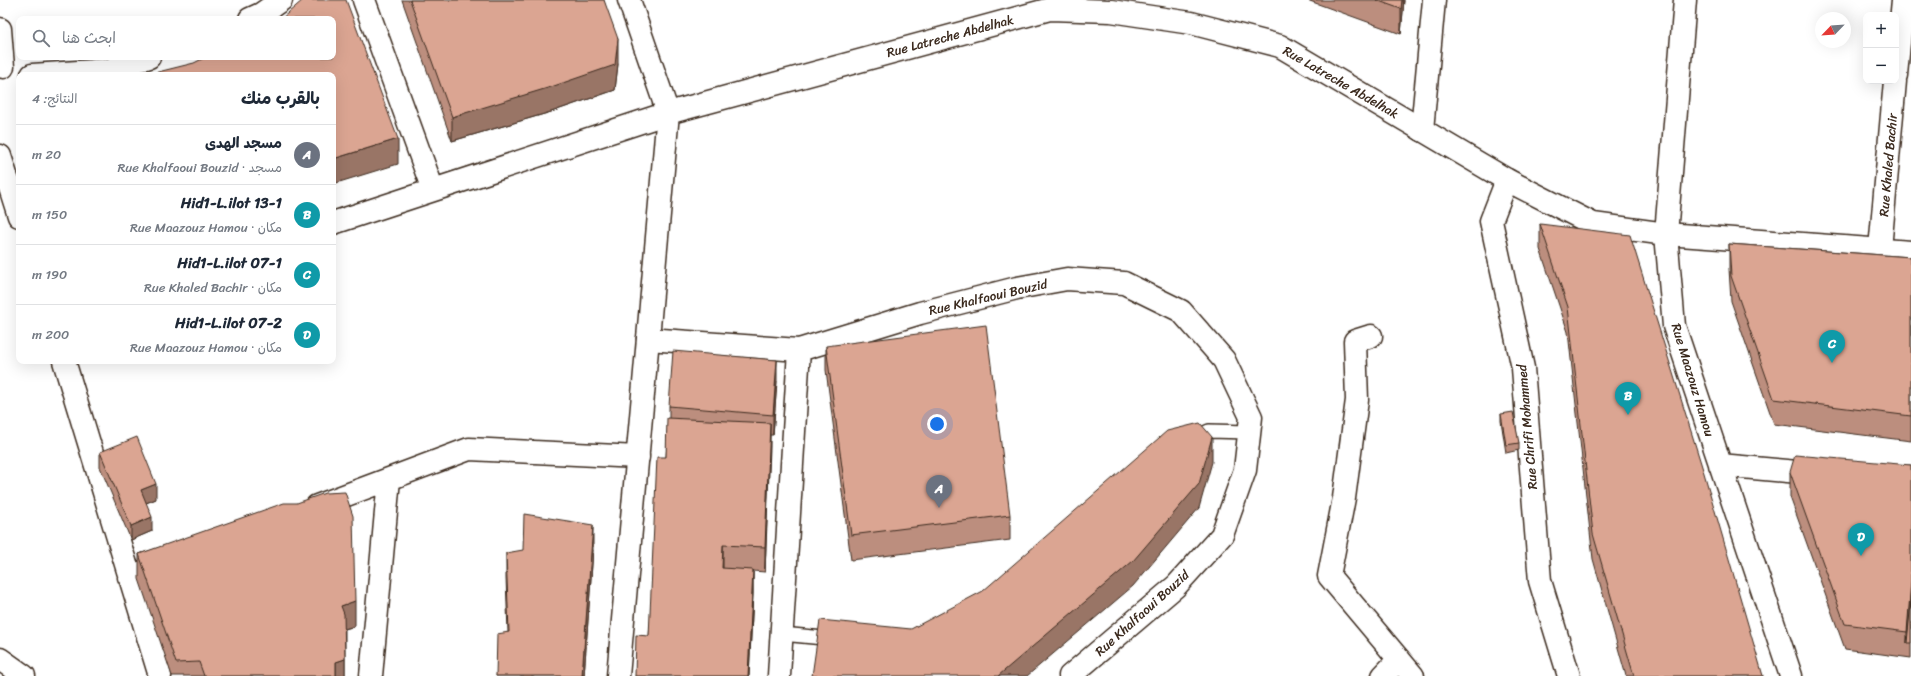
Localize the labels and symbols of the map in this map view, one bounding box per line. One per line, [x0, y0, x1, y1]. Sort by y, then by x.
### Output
street label: Rue Latreche Abdelhak [884, 8, 1016, 64]
north arrow [1815, 12, 1851, 48]
street label: Rue Latreche Abdelhak [1279, 39, 1404, 125]
street label: Rue Khaled Bachir [1872, 112, 1904, 218]
street label: Rue Khalfaoui Bouzid [926, 272, 1051, 322]
street label: Rue Maazouz Hamou [1665, 320, 1721, 440]
pin: C [1819, 330, 1845, 363]
street label: Rue Chrifi Mohammed [1510, 362, 1544, 490]
pin: B [1615, 382, 1641, 415]
your location [927, 414, 947, 434]
pin: A [926, 475, 952, 508]
pin: D [1848, 523, 1874, 556]
street label: Rue Khalfaoui Bouzid [1089, 563, 1195, 662]

